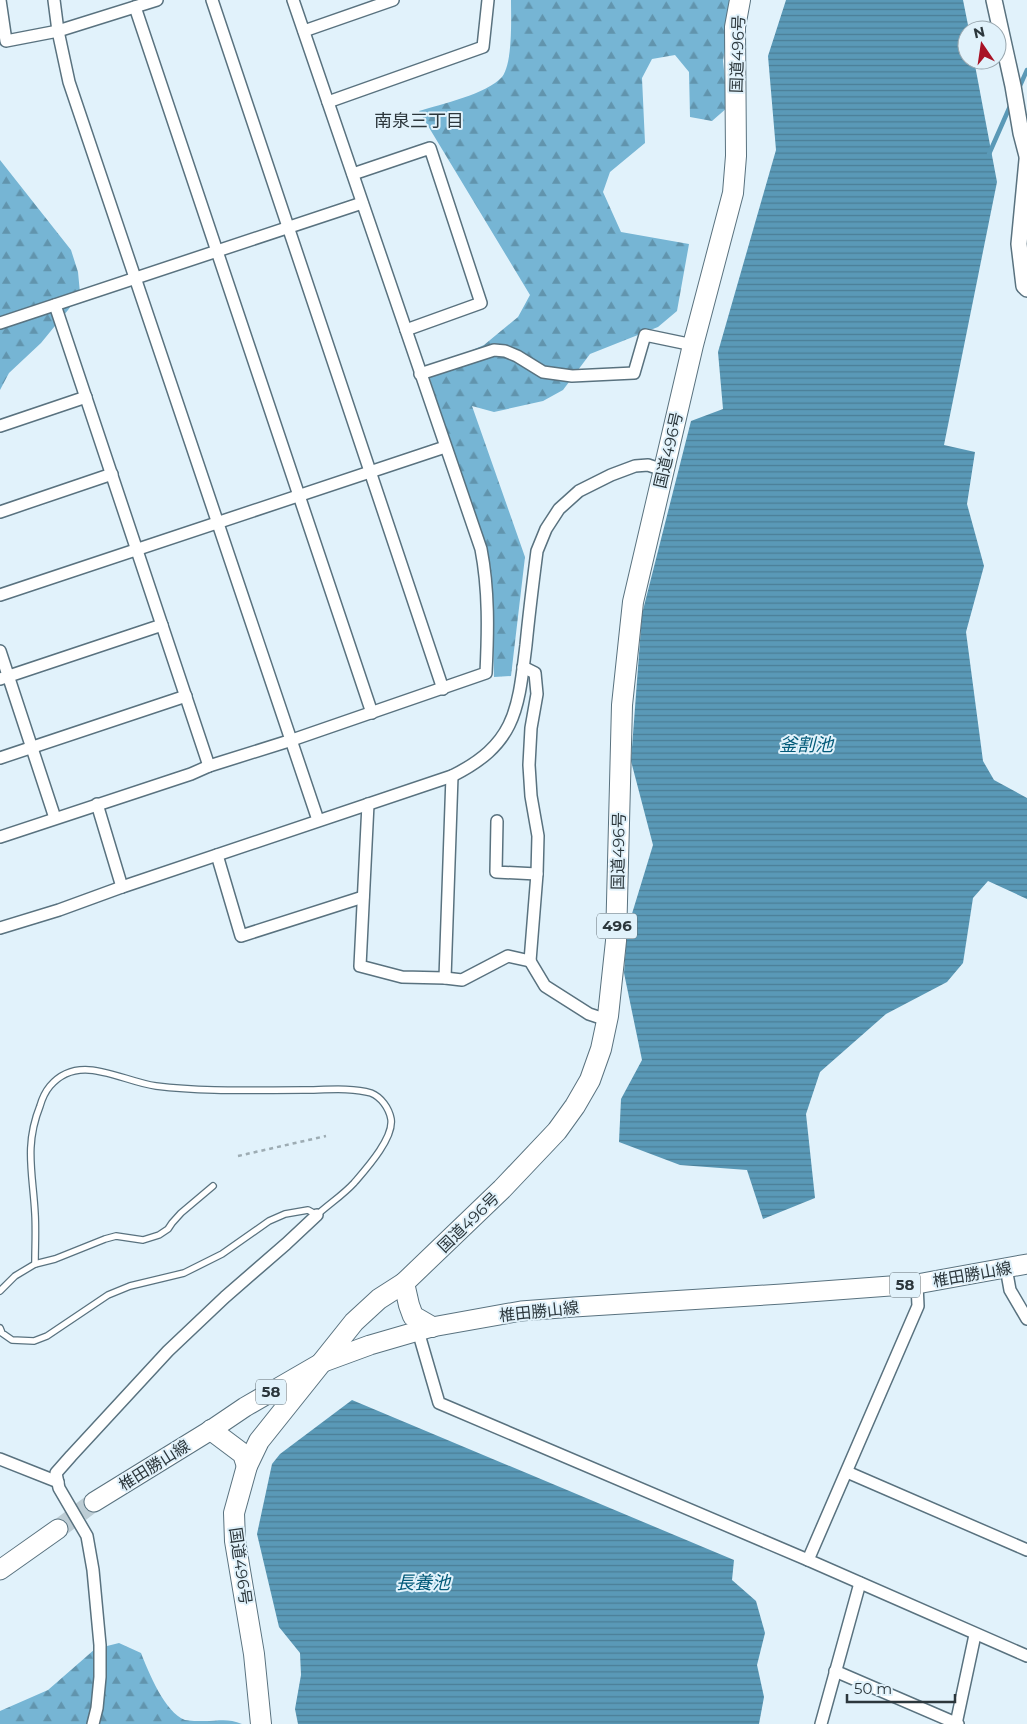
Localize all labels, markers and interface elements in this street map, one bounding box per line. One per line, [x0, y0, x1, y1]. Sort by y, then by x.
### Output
street label: 国道496号 [727, 15, 748, 93]
north arrow [957, 20, 1007, 70]
text: N [972, 22, 987, 42]
district label: 南泉三丁目 [374, 110, 464, 132]
street label: 国道496号 [650, 410, 687, 490]
water label: 釜割池 [779, 734, 835, 756]
street label: 国道496号 [608, 812, 629, 890]
road number: 496 [597, 914, 637, 938]
street label: 国道496号 [434, 1188, 503, 1256]
street label: 椎田勝山線 [931, 1258, 1013, 1291]
road number: 58 [890, 1272, 920, 1298]
street label: 椎田勝山線 [498, 1298, 580, 1325]
road number: 58 [256, 1380, 286, 1404]
street label: 椎田勝山線 [115, 1436, 193, 1495]
street label: 国道496号 [226, 1526, 255, 1606]
water label: 長養池 [396, 1572, 452, 1594]
scale bar [847, 1672, 954, 1704]
text: 50 m [854, 1679, 892, 1698]

